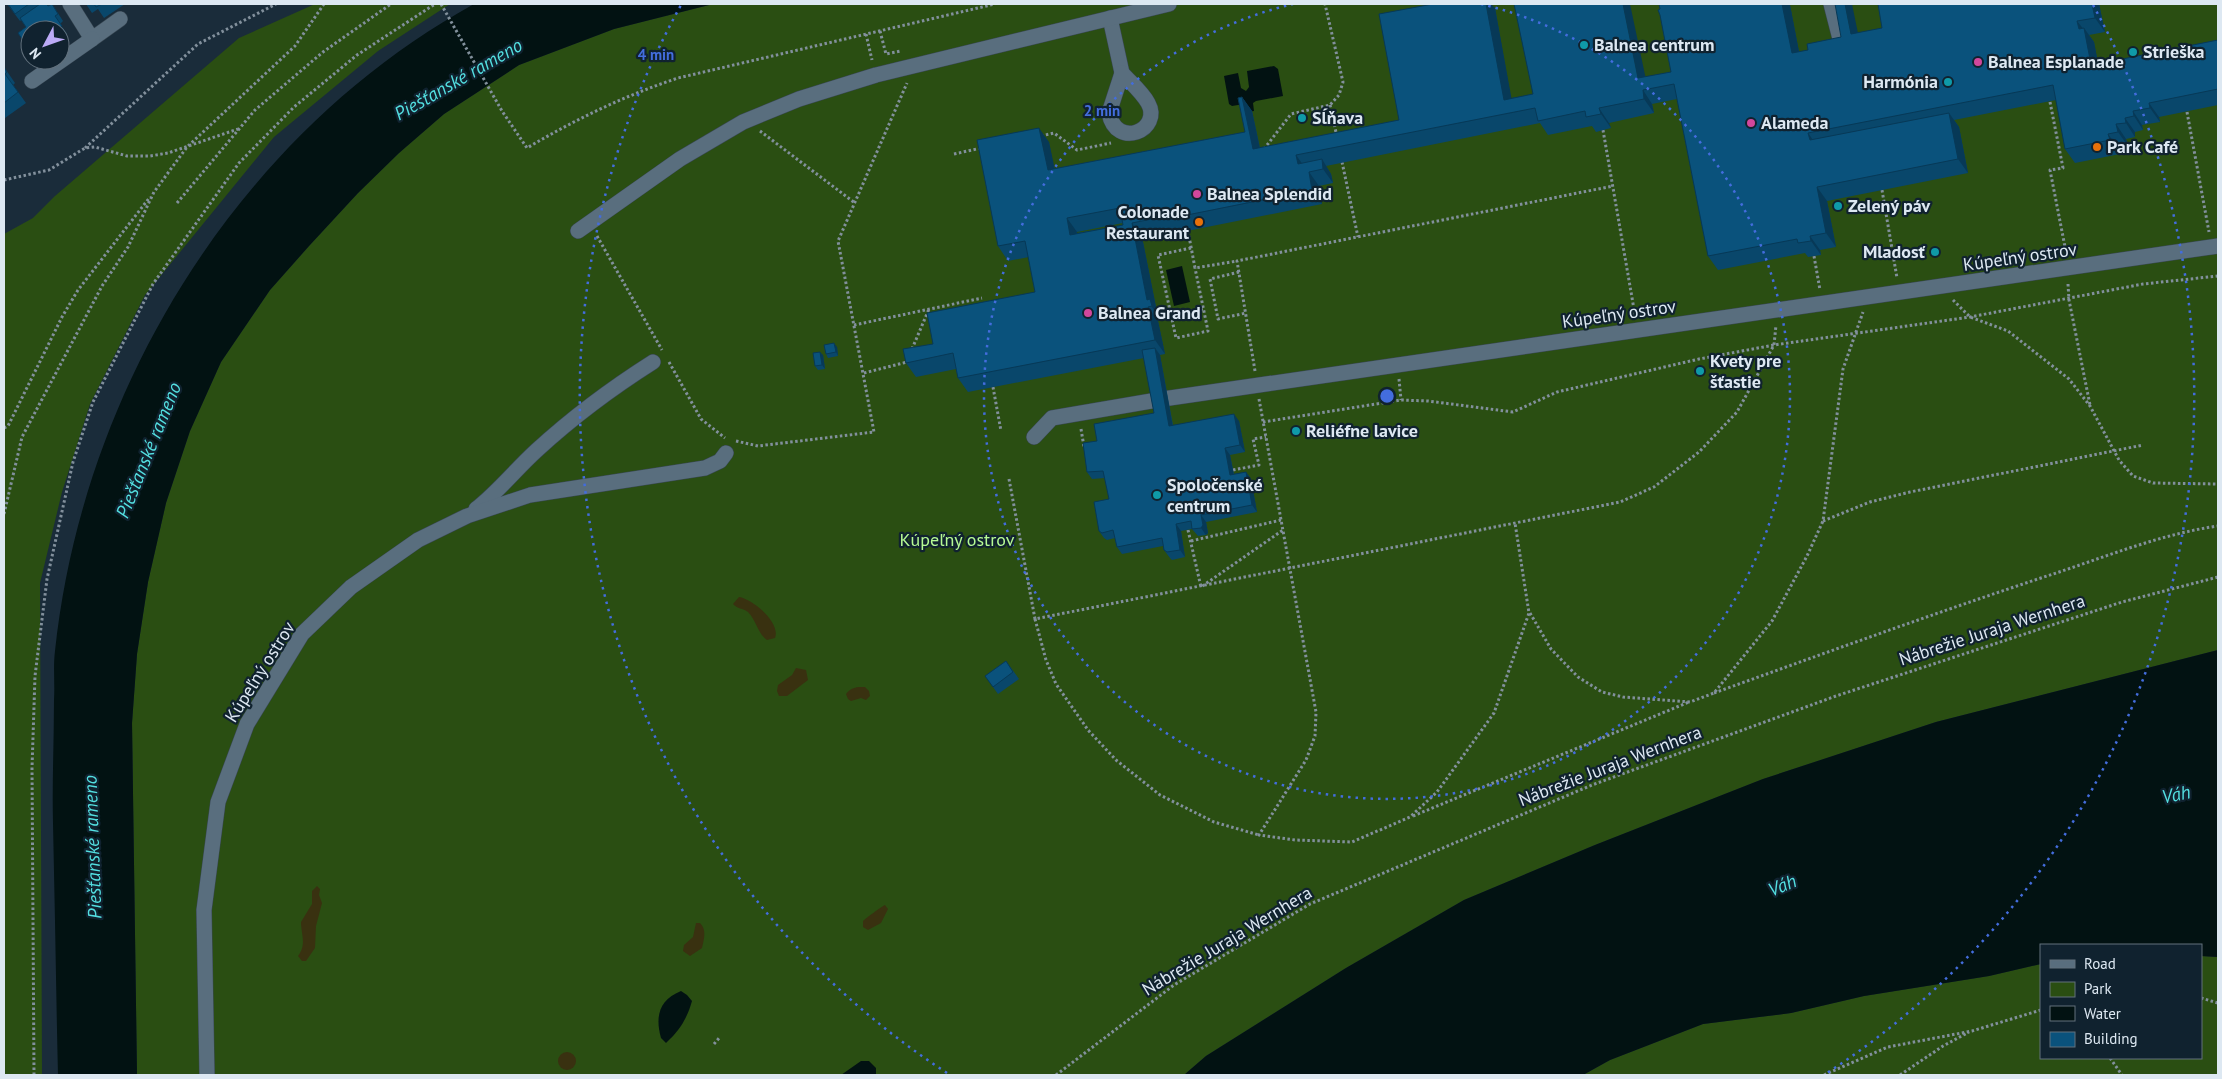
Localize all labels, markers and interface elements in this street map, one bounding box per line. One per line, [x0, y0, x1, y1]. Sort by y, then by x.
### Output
north arrow [20, 20, 70, 70]
water label: Piešťanské rameno [390, 33, 526, 125]
place label: Balnea centrum [1594, 33, 1715, 56]
marker: Balnea centrum [1578, 39, 1590, 51]
place label: Strieška [2143, 40, 2205, 63]
text: N [25, 44, 45, 63]
text: 4 min [638, 45, 674, 64]
marker: Strieška [2127, 46, 2139, 58]
place label: Balnea Esplanade [1988, 50, 2124, 73]
marker: Balnea Esplanade [1972, 56, 1984, 68]
place label: Harmónia [1863, 70, 1938, 93]
marker: Harmónia [1942, 76, 1954, 88]
text: 2 min [1084, 101, 1120, 120]
place label: Sĺňava [1312, 106, 1363, 129]
place label: Alameda [1761, 111, 1828, 134]
marker: Sĺňava [1296, 112, 1308, 124]
marker: Alameda [1745, 117, 1757, 129]
place label: Park Café [2107, 135, 2178, 158]
marker: Park Café [2091, 141, 2103, 153]
place label: Balnea Splendid [1207, 182, 1332, 205]
marker: Balnea Splendid [1191, 188, 1203, 200]
place label: Zelený páv [1848, 194, 1931, 217]
place label: Colonade Restaurant [1106, 200, 1190, 244]
marker: Zelený páv [1832, 200, 1844, 212]
marker: Colonade Restaurant [1193, 216, 1205, 228]
street label: Kúpeľný ostrov [1961, 237, 2079, 276]
place label: Mladosť [1863, 240, 1926, 263]
marker: Mladosť [1929, 246, 1941, 258]
street label: Kúpeľný ostrov [1560, 294, 1678, 333]
place label: Balnea Grand [1098, 301, 1201, 324]
marker: Balnea Grand [1082, 307, 1094, 319]
place label: Kvety pre šťastie [1710, 349, 1781, 393]
marker: Kvety pre šťastie [1694, 365, 1706, 377]
water label: Piešťanské rameno [110, 379, 186, 521]
centre of rings [1378, 387, 1396, 405]
place label: Reliéfne lavice [1306, 419, 1418, 442]
marker: Reliéfne lavice [1290, 425, 1302, 437]
place label: Spoločenské centrum [1167, 473, 1263, 517]
marker: Spoločenské centrum [1151, 489, 1163, 501]
park label: Kúpeľný ostrov [900, 528, 1015, 551]
street label: Nábrežie Juraja Wernhera [1896, 589, 2088, 670]
street label: Kúpeľný ostrov [219, 617, 300, 726]
street label: Nábrežie Juraja Wernhera [1515, 720, 1705, 811]
water label: Piešťanské rameno [77, 775, 107, 919]
water label: Váh [2159, 779, 2193, 809]
water label: Váh [1764, 868, 1800, 902]
street label: Nábrežie Juraja Wernhera [1138, 881, 1316, 1000]
legend [2040, 944, 2202, 1059]
text: Road [2084, 954, 2116, 973]
text: Park [2084, 979, 2112, 998]
text: Water [2084, 1004, 2121, 1023]
text: Building [2084, 1029, 2138, 1048]

